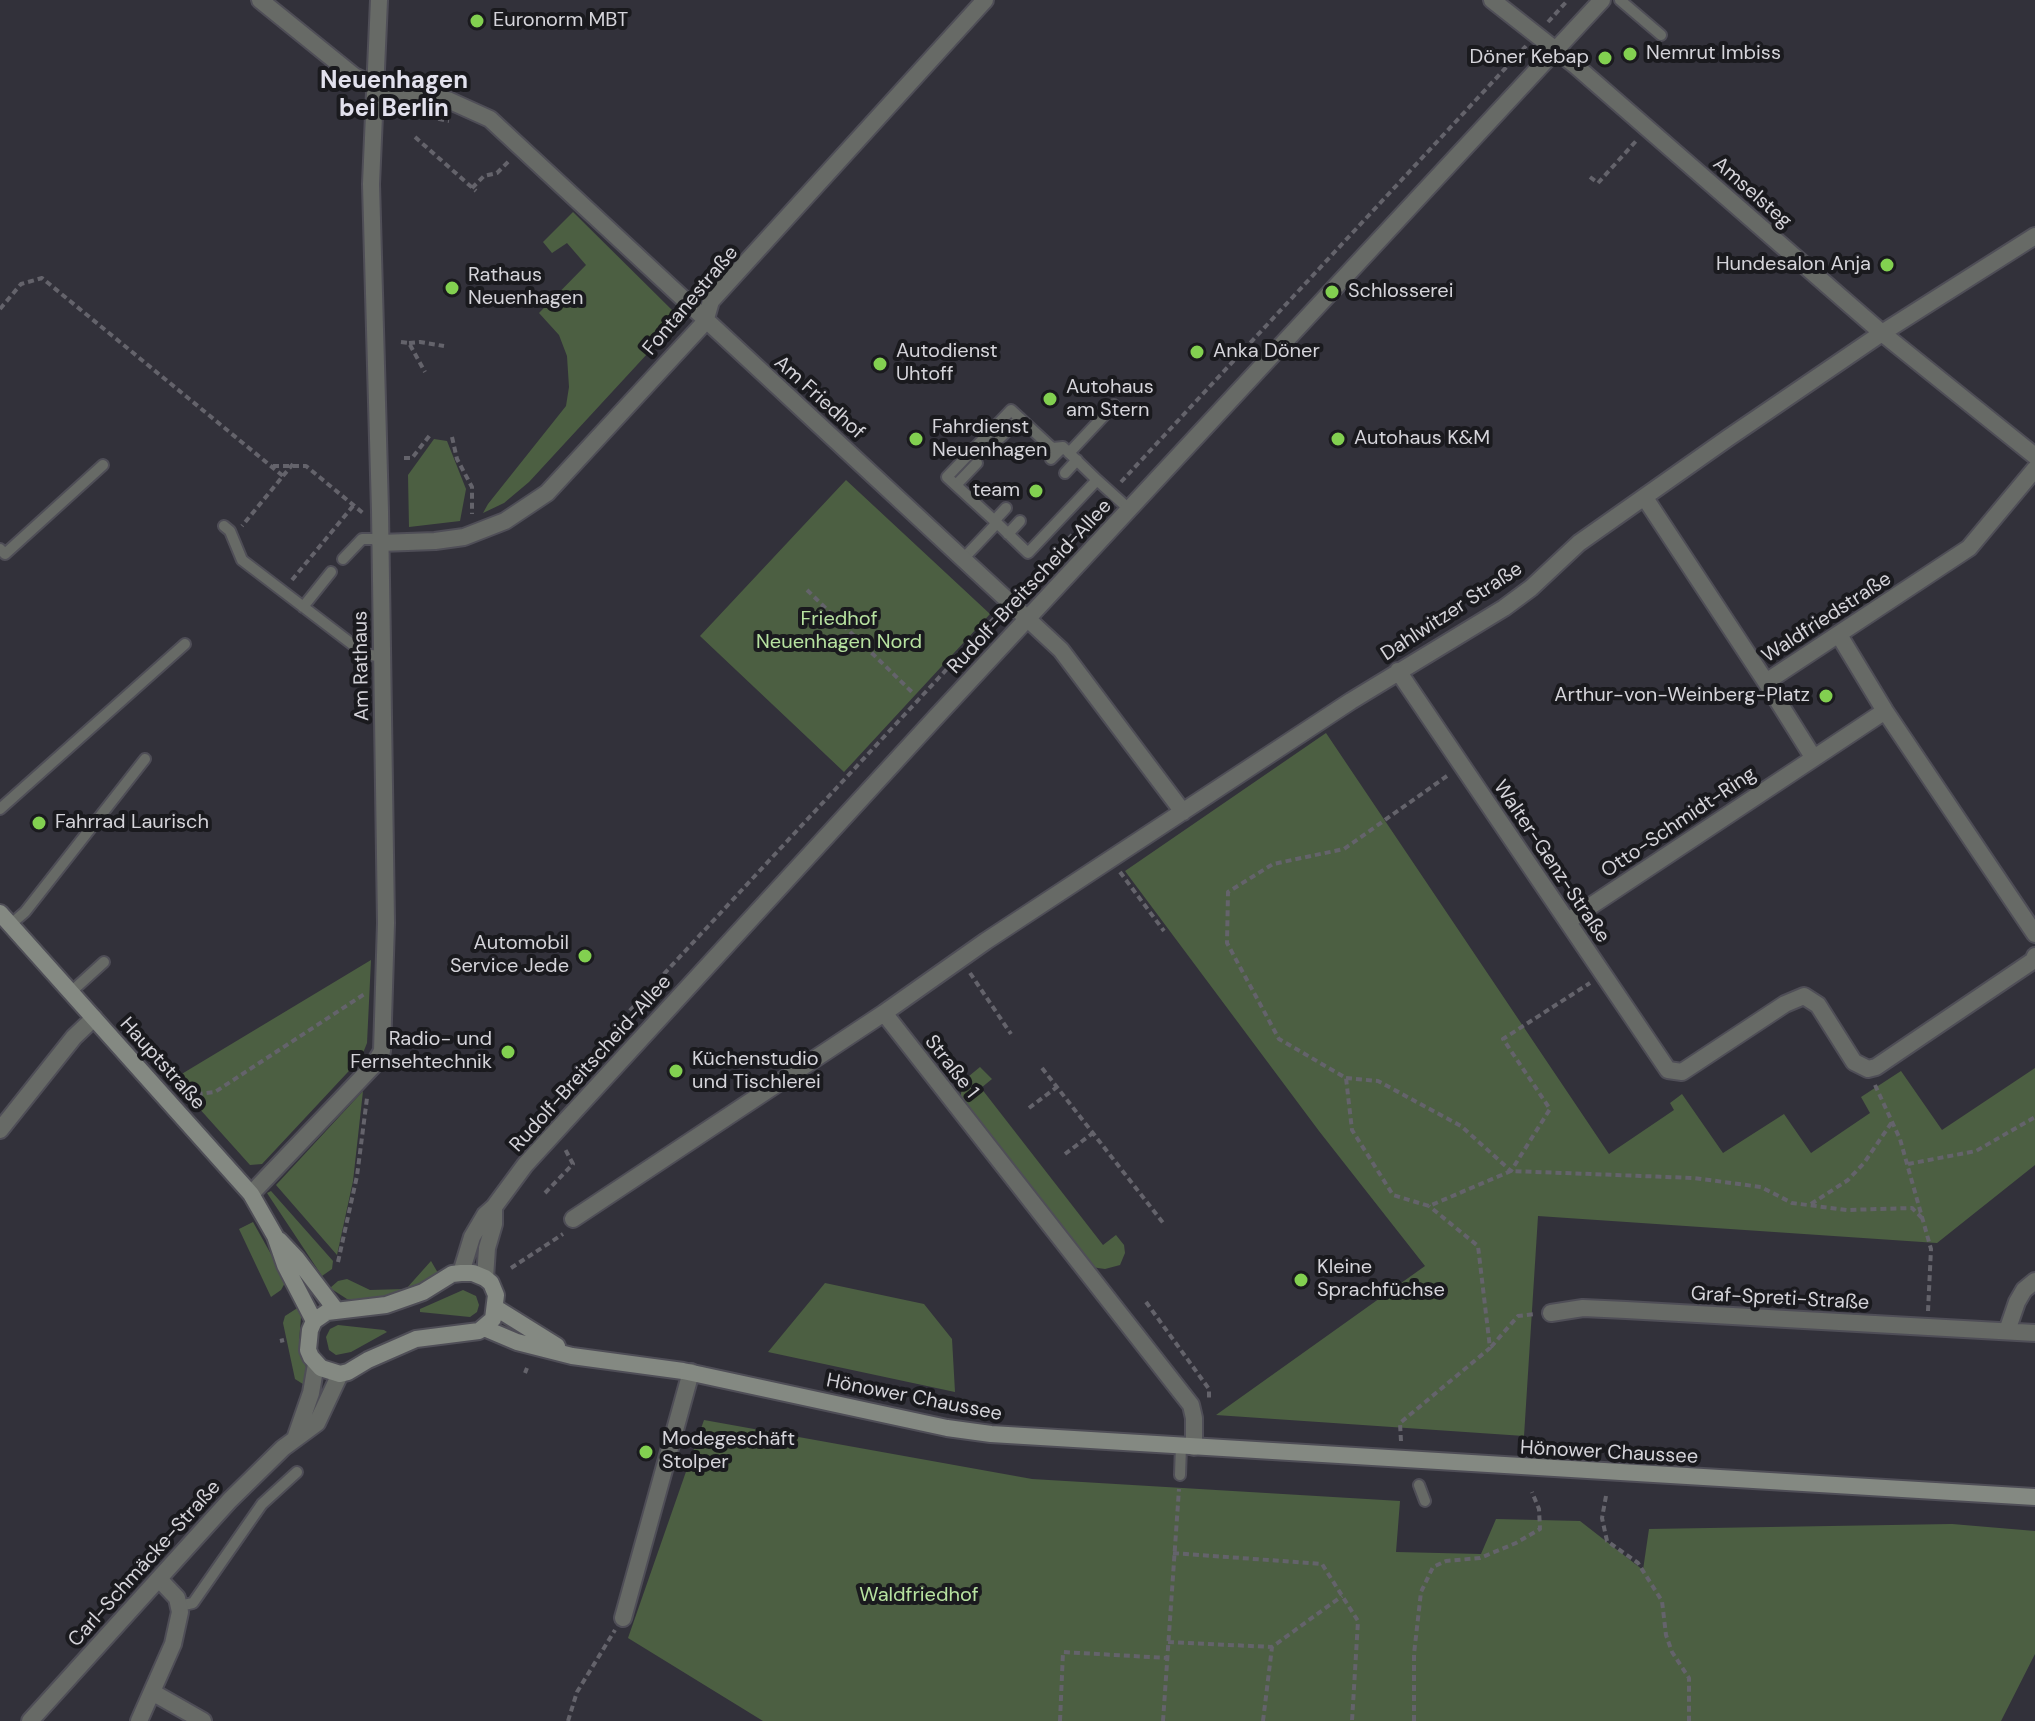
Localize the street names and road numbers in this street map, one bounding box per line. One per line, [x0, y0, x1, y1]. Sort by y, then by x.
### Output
street label: Amselsteg [1708, 152, 1796, 234]
street label: Fontanestraße [638, 242, 744, 360]
street label: Am Friedhof [769, 351, 869, 445]
street label: Rudolf-Breitscheid-Allee [943, 495, 1117, 679]
street label: Dahlwitzer Straße [1377, 557, 1527, 667]
street label: Waldfriedstraße [1758, 567, 1896, 669]
street label: Am Rathaus [349, 611, 375, 721]
street label: Otto-Schmidt-Ring [1597, 762, 1761, 884]
street label: Walter-Genz-Straße [1488, 776, 1614, 948]
street label: Rudolf-Breitscheid-Allee [505, 971, 677, 1157]
street label: Hauptstraße [114, 1013, 210, 1115]
street label: Straße 1 [919, 1031, 983, 1103]
street label: Graf-Spreti-Straße [1690, 1282, 1870, 1316]
street label: Hönower Chaussee [824, 1369, 1004, 1427]
street label: Hönower Chaussee [1519, 1436, 1699, 1470]
street label: Carl-Schmäcke-Straße [64, 1476, 226, 1652]

